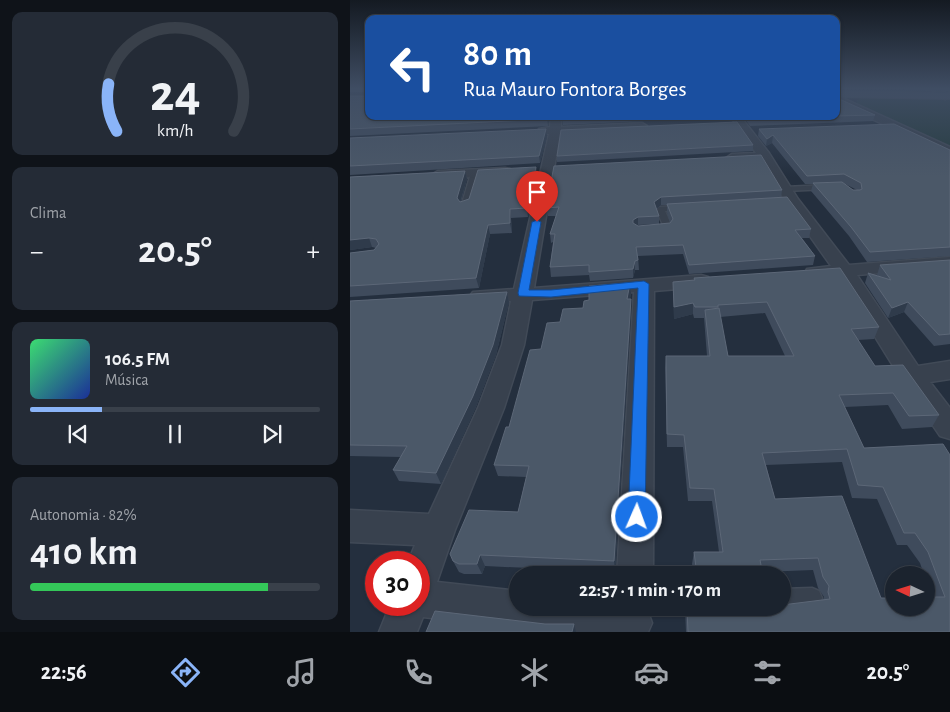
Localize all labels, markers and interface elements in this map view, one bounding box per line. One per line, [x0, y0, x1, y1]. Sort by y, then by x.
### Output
icon: left [380, 35, 445, 100]
text: 80 m [463, 37, 532, 72]
text: 24 [150, 68, 200, 120]
text: Rua Mauro Fontora Borges [463, 78, 687, 100]
text: km/h [157, 122, 193, 140]
pin [516, 171, 558, 222]
icon: arrive [523, 178, 551, 206]
text: Clima [30, 205, 66, 221]
text: 20.5° [138, 232, 212, 270]
text: − [30, 238, 43, 266]
text: + [307, 238, 320, 266]
text: 106.5 FM [105, 350, 170, 369]
text: Música [105, 372, 149, 388]
icon: previous [64, 420, 92, 448]
icon: pause [161, 420, 189, 448]
icon: next [258, 420, 286, 448]
position arrow [610, 490, 662, 542]
text: Autonomia · 82% [30, 507, 137, 523]
text: 410 km [30, 534, 138, 572]
speed limit sign: 30 [365, 551, 430, 616]
north arrow [885, 566, 935, 616]
map controls [885, 566, 935, 616]
text: 22:57 · 1 min · 170 m [579, 581, 721, 600]
icon: directions [168, 655, 203, 690]
icon: music [284, 655, 319, 690]
icon: phone [401, 655, 436, 690]
icon: climate [517, 655, 552, 690]
icon: car [634, 655, 669, 690]
icon: filters [750, 655, 785, 690]
text: 22:56 [41, 661, 87, 683]
text: 20.5° [866, 661, 909, 683]

